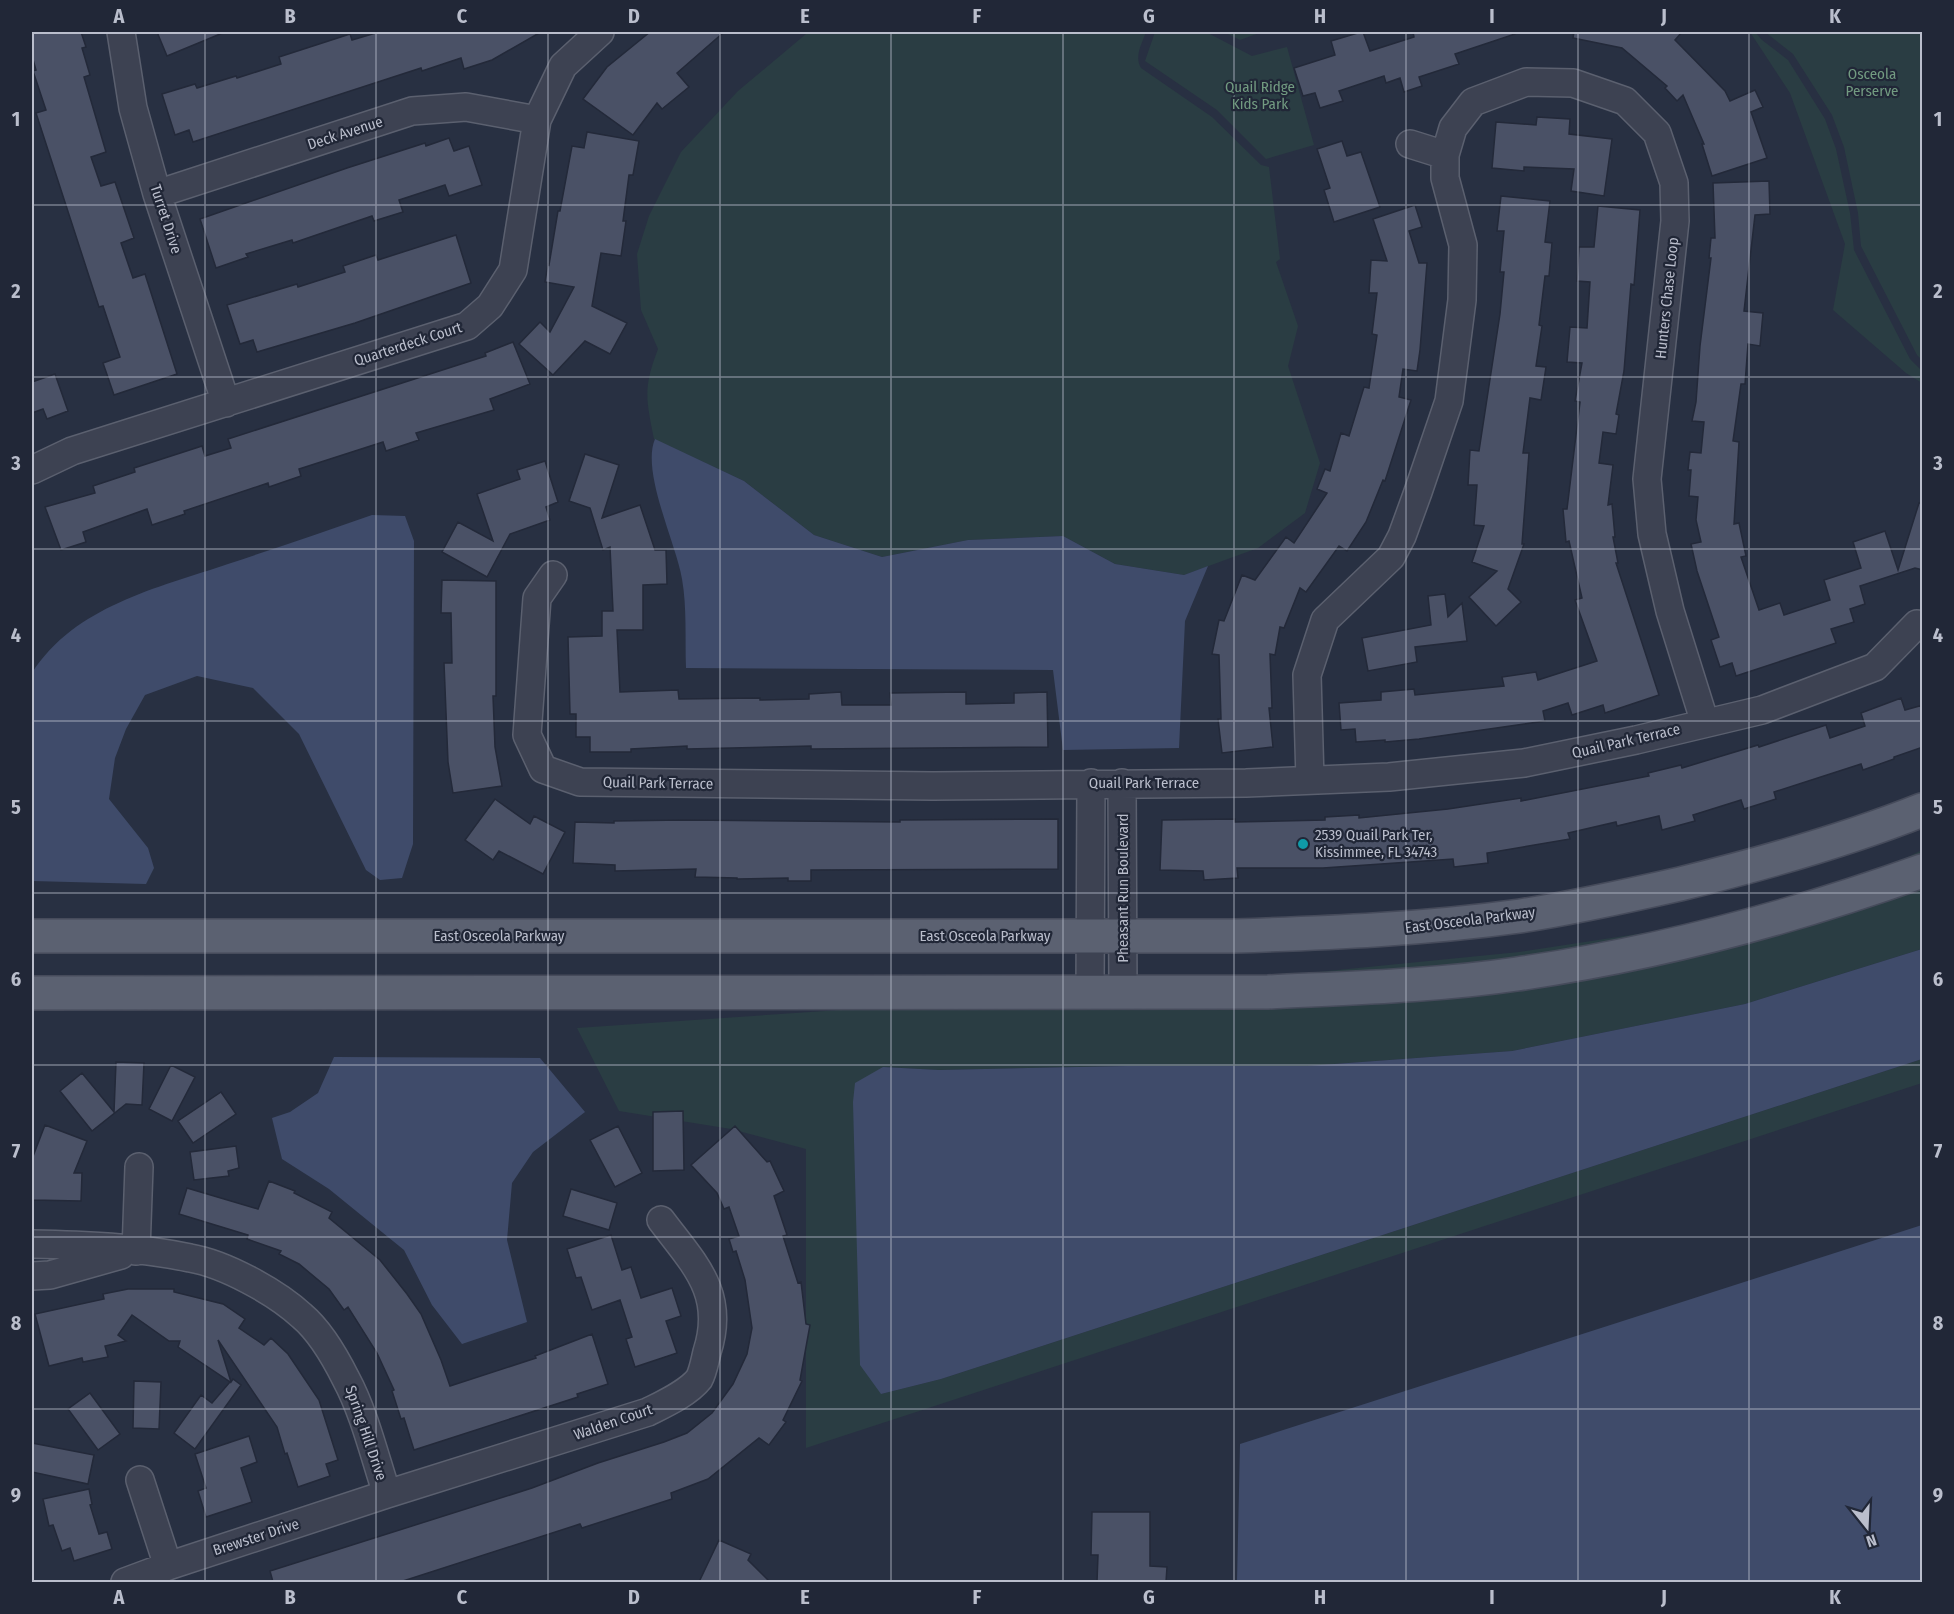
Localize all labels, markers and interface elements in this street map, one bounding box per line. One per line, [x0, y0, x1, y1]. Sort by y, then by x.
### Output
text: A [113, 4, 126, 28]
text: B [284, 4, 296, 28]
text: C [457, 4, 468, 28]
text: D [628, 4, 640, 28]
text: E [800, 4, 810, 28]
text: F [973, 4, 982, 28]
text: G [1143, 4, 1155, 28]
text: H [1314, 4, 1326, 28]
text: I [1489, 4, 1495, 28]
text: J [1660, 4, 1667, 28]
text: K [1829, 4, 1841, 28]
park label: Osceola Perserve [1846, 65, 1898, 100]
park label: Quail Ridge Kids Park [1225, 78, 1295, 113]
text: 1 [12, 107, 20, 131]
text: 1 [1934, 107, 1942, 131]
street label: Deck Avenue [305, 112, 385, 154]
street label: Turret Drive [146, 182, 186, 256]
street label: Hunters Chase Loop [1652, 236, 1682, 360]
text: 2 [10, 279, 21, 303]
text: 2 [1932, 279, 1943, 303]
street label: Quarterdeck Court [352, 318, 464, 370]
text: 3 [10, 451, 21, 475]
text: 3 [1932, 451, 1943, 475]
text: 4 [11, 623, 21, 647]
text: 4 [1933, 623, 1943, 647]
street label: Quail Park Terrace [1570, 720, 1682, 762]
street label: Quail Park Terrace [603, 773, 713, 793]
street label: Quail Park Terrace [1089, 774, 1199, 792]
text: 5 [11, 795, 21, 819]
text: 5 [1933, 795, 1943, 819]
street label: Pheasant Run Boulevard [1114, 813, 1132, 963]
place label: 2539 Quail Park Ter, Kissimmee, FL 34743 [1315, 826, 1438, 861]
marker: 2539 Quail Park Ter, Kissimmee, FL 34743 [1296, 837, 1310, 851]
street label: East Osceola Parkway [1404, 903, 1536, 937]
street label: East Osceola Parkway [433, 927, 565, 945]
street label: East Osceola Parkway [919, 927, 1051, 945]
text: 6 [11, 967, 21, 991]
text: 6 [1933, 967, 1943, 991]
text: 7 [12, 1139, 21, 1163]
text: 7 [1934, 1139, 1943, 1163]
text: 8 [11, 1311, 22, 1335]
text: 8 [1933, 1311, 1944, 1335]
street label: Spring Hill Drive [341, 1383, 391, 1483]
street label: Walden Court [571, 1400, 655, 1444]
text: 9 [11, 1483, 21, 1507]
text: 9 [1933, 1483, 1943, 1507]
north arrow [1837, 1497, 1897, 1557]
street label: Brewster Drive [211, 1515, 301, 1559]
text: N [1864, 1530, 1879, 1551]
text: A [113, 1585, 126, 1609]
text: B [284, 1585, 296, 1609]
text: C [457, 1585, 468, 1609]
text: D [628, 1585, 640, 1609]
text: E [800, 1585, 810, 1609]
text: F [973, 1585, 982, 1609]
text: G [1143, 1585, 1155, 1609]
text: H [1314, 1585, 1326, 1609]
text: I [1489, 1585, 1495, 1609]
text: J [1660, 1585, 1667, 1609]
text: K [1829, 1585, 1841, 1609]

